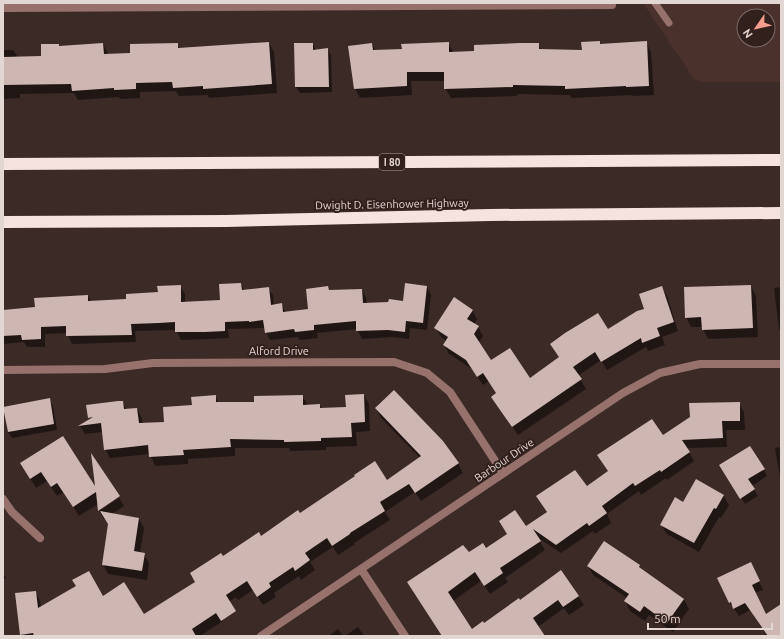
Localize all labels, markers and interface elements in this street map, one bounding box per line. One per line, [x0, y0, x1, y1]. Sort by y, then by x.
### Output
north arrow [736, 8, 776, 48]
text: N [740, 27, 755, 40]
road number: I 80 [379, 154, 405, 170]
street label: Dwight D. Eisenhower Highway [315, 197, 470, 211]
street label: Alford Drive [249, 345, 309, 357]
street label: Barbour Drive [472, 436, 536, 484]
scale bar [648, 605, 772, 631]
text: 50 m [654, 612, 681, 625]

